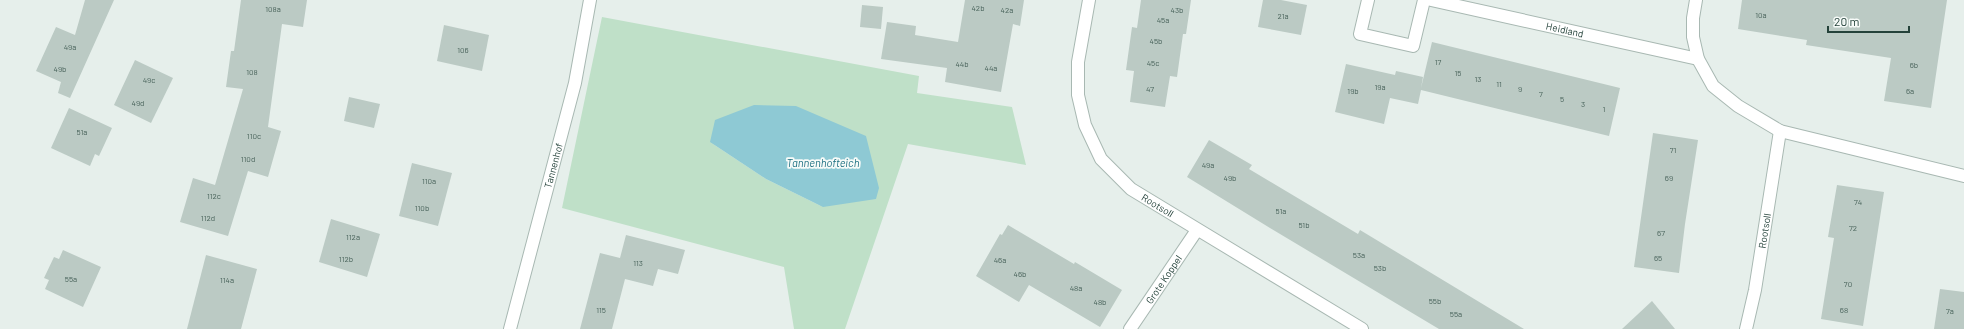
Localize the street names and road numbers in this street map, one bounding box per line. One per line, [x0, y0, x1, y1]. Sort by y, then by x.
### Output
street label: Heidland [1545, 20, 1585, 40]
street label: Tannenhof [541, 141, 565, 190]
street label: Rootsoll [1139, 191, 1176, 220]
street label: Rootsoll [1756, 212, 1773, 249]
street label: Grote Koppel [1143, 253, 1184, 306]

